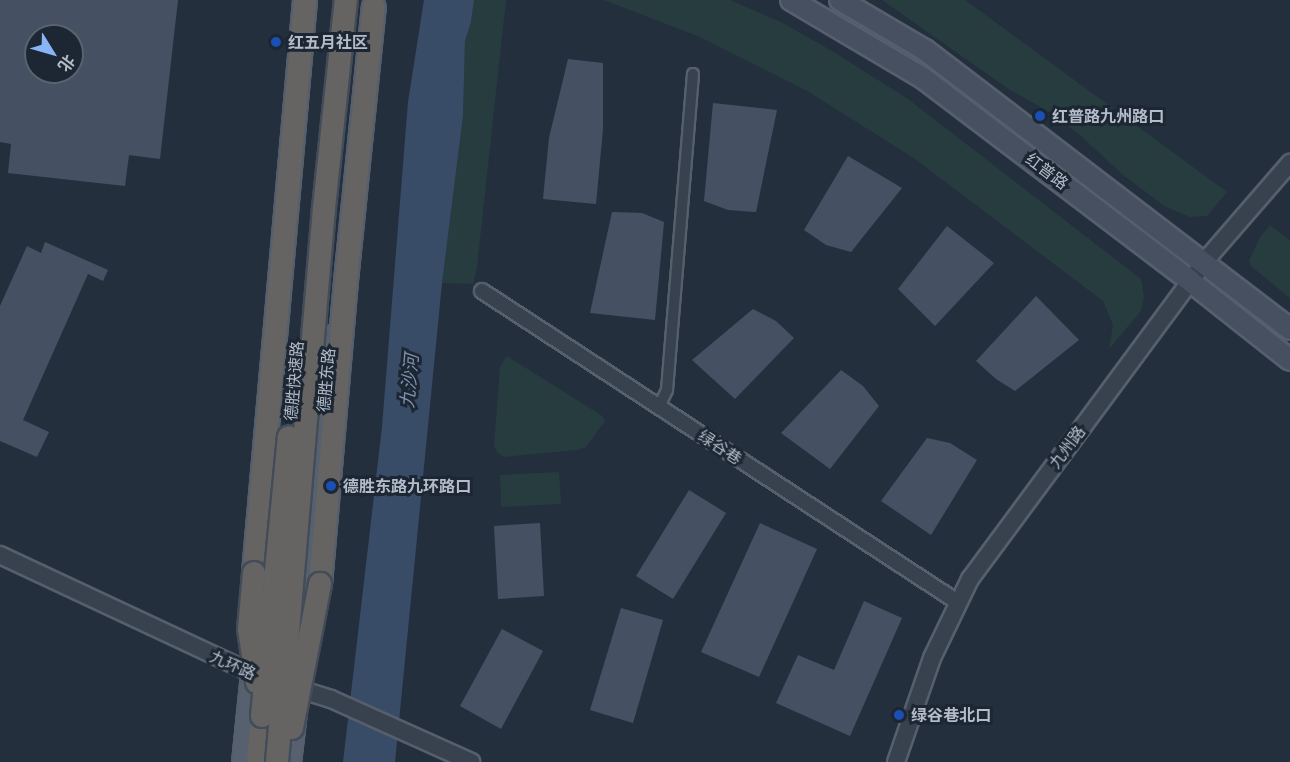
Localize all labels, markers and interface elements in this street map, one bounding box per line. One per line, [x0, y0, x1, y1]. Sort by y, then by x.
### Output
north arrow [24, 24, 84, 84]
place label: 红五月社区 [288, 32, 368, 52]
marker: 红五月社区 [269, 35, 283, 49]
text: 北 [54, 51, 80, 76]
place label: 红普路九州路口 [1052, 106, 1164, 126]
marker: 红普路九州路口 [1033, 109, 1047, 123]
street label: 红普路 [1022, 149, 1072, 193]
street label: 德胜快速路 [281, 340, 307, 422]
street label: 德胜东路 [314, 347, 338, 413]
water label: 九沙河 [396, 353, 422, 409]
street label: 九州路 [1045, 422, 1089, 472]
street label: 绿谷巷 [695, 426, 745, 468]
place label: 德胜东路九环路口 [343, 476, 471, 496]
marker: 德胜东路九环路口 [324, 479, 338, 493]
street label: 九环路 [207, 646, 259, 684]
place label: 绿谷巷北口 [911, 705, 991, 725]
marker: 绿谷巷北口 [892, 708, 906, 722]

